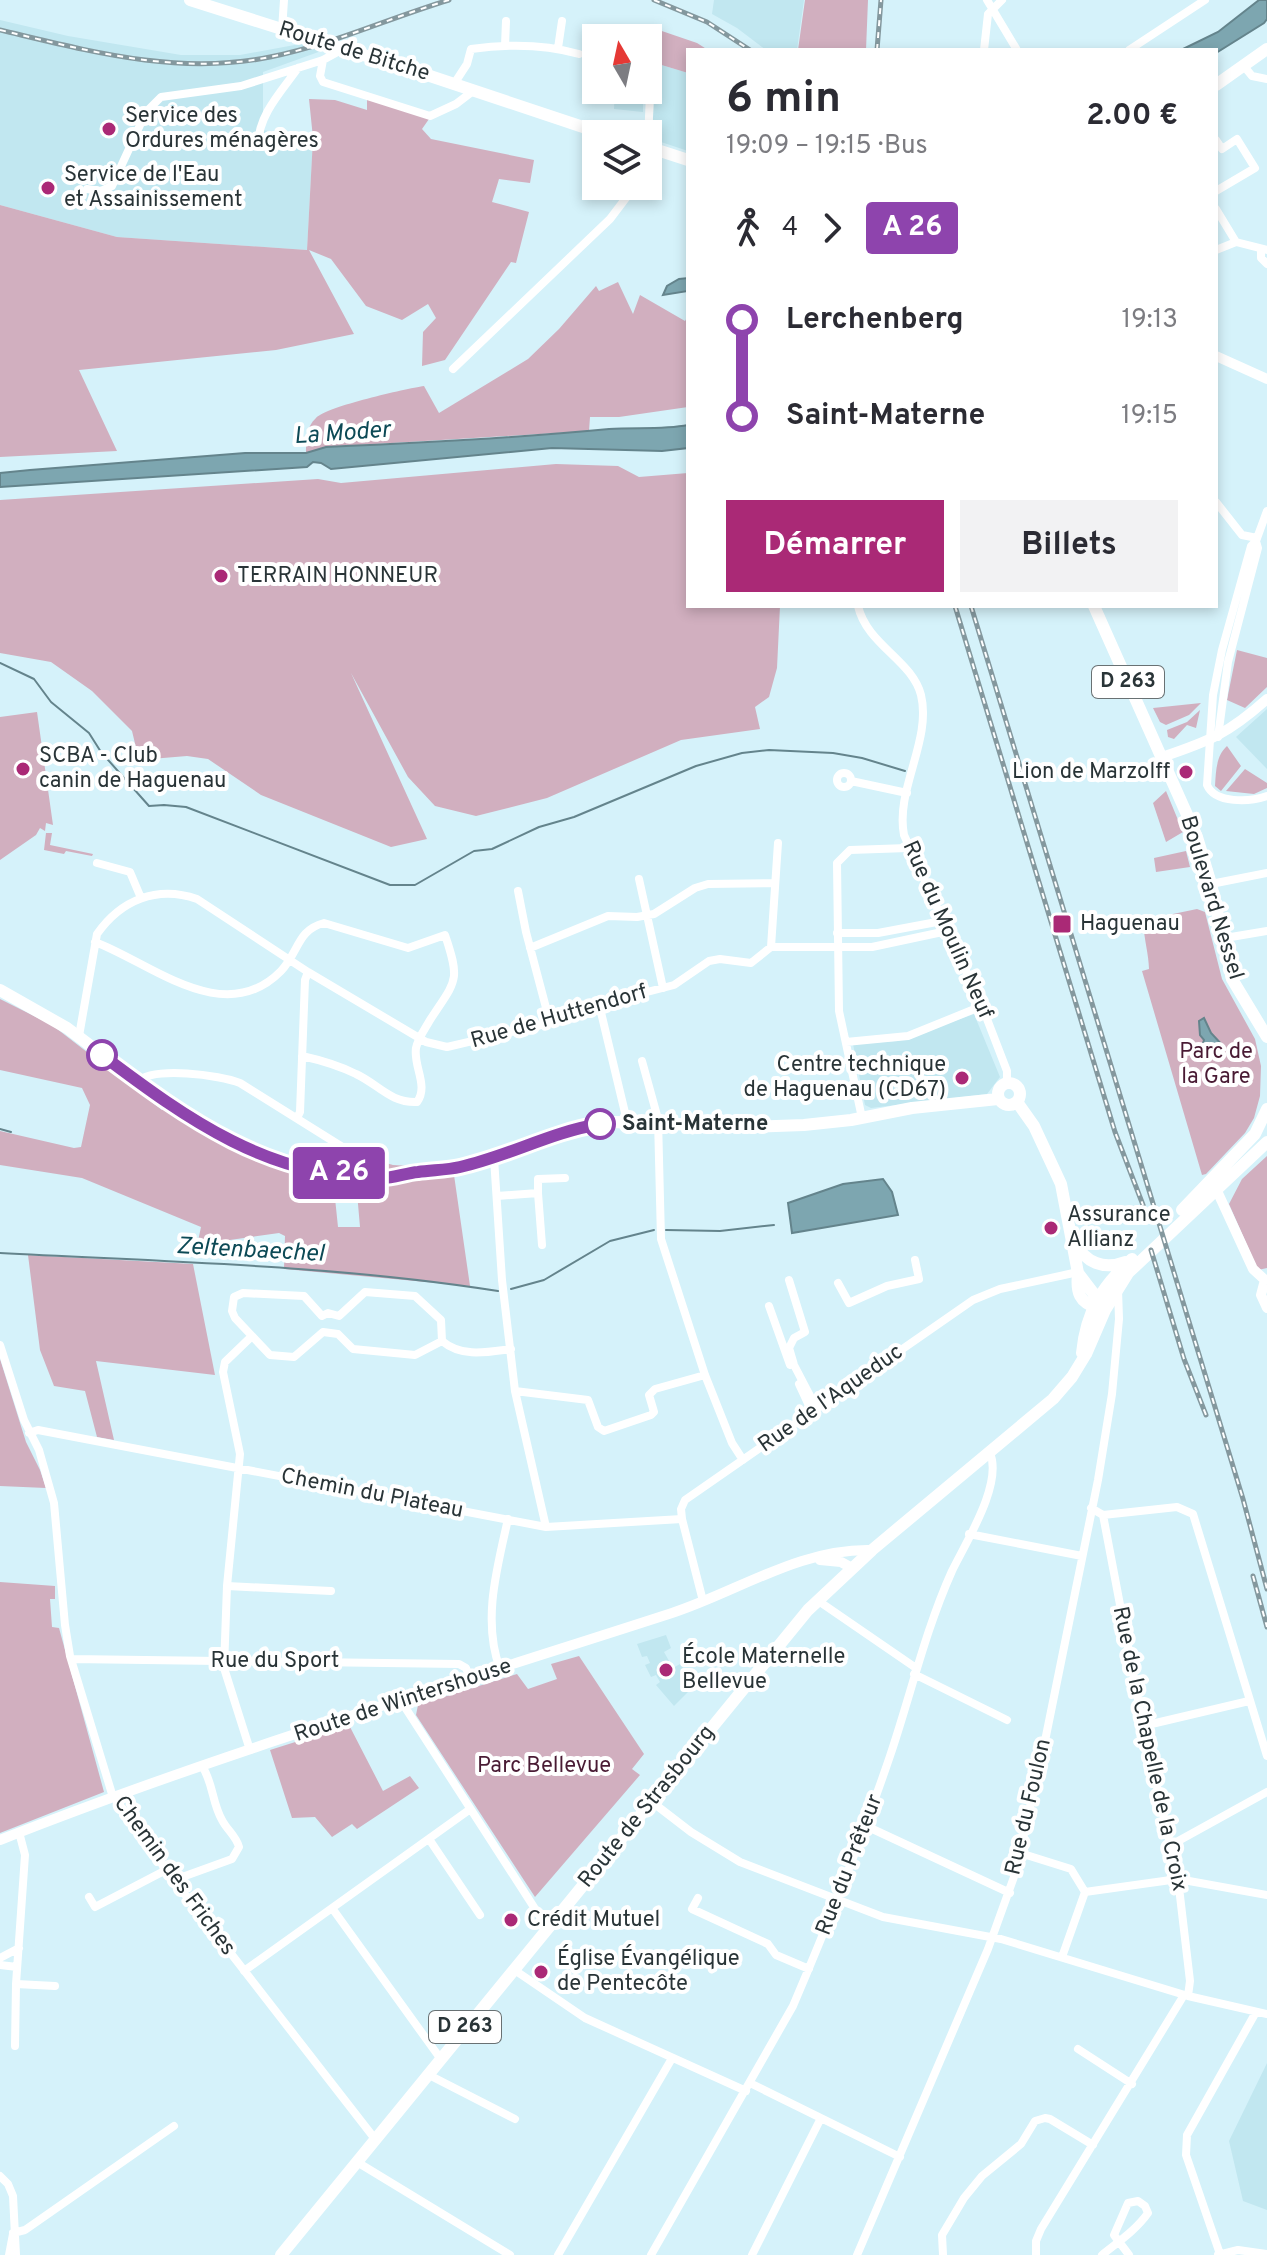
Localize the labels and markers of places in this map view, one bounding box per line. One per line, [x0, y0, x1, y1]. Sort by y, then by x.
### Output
place label: Service des Ordures ménagères [125, 103, 319, 155]
marker: Service des Ordures ménagères [100, 120, 118, 138]
place label: Service de l'Eau et Assainissement [64, 162, 242, 214]
marker: Service de l'Eau et Assainissement [39, 179, 57, 197]
place label: TERRAIN HONNEUR [237, 563, 438, 590]
marker: TERRAIN HONNEUR [212, 567, 230, 585]
place label: SCBA - Club canin de Haguenau [39, 743, 226, 795]
place label: Lion de Marzolff [1012, 759, 1170, 786]
marker: SCBA - Club canin de Haguenau [14, 760, 32, 778]
marker: Lion de Marzolff [1177, 763, 1195, 781]
place label: Haguenau [1080, 911, 1180, 938]
marker: Haguenau [1051, 913, 1073, 935]
unlabelled marker [87, 1040, 117, 1070]
place label: Centre technique de Haguenau (CD67) [744, 1052, 946, 1104]
marker: Centre technique de Haguenau (CD67) [953, 1069, 971, 1087]
marker: Saint-Materne [585, 1109, 615, 1139]
place label: Saint-Materne [622, 1111, 768, 1138]
place label: Assurance Allianz [1067, 1202, 1171, 1254]
marker: Assurance Allianz [1042, 1219, 1060, 1237]
place label: École Maternelle Bellevue [682, 1642, 845, 1696]
marker: École Maternelle Bellevue [657, 1661, 675, 1679]
place label: Crédit Mutuel [527, 1907, 660, 1934]
marker: Crédit Mutuel [502, 1911, 520, 1929]
place label: Église Évangélique de Pentecôte [557, 1944, 740, 1998]
marker: Église Évangélique de Pentecôte [532, 1963, 550, 1981]

